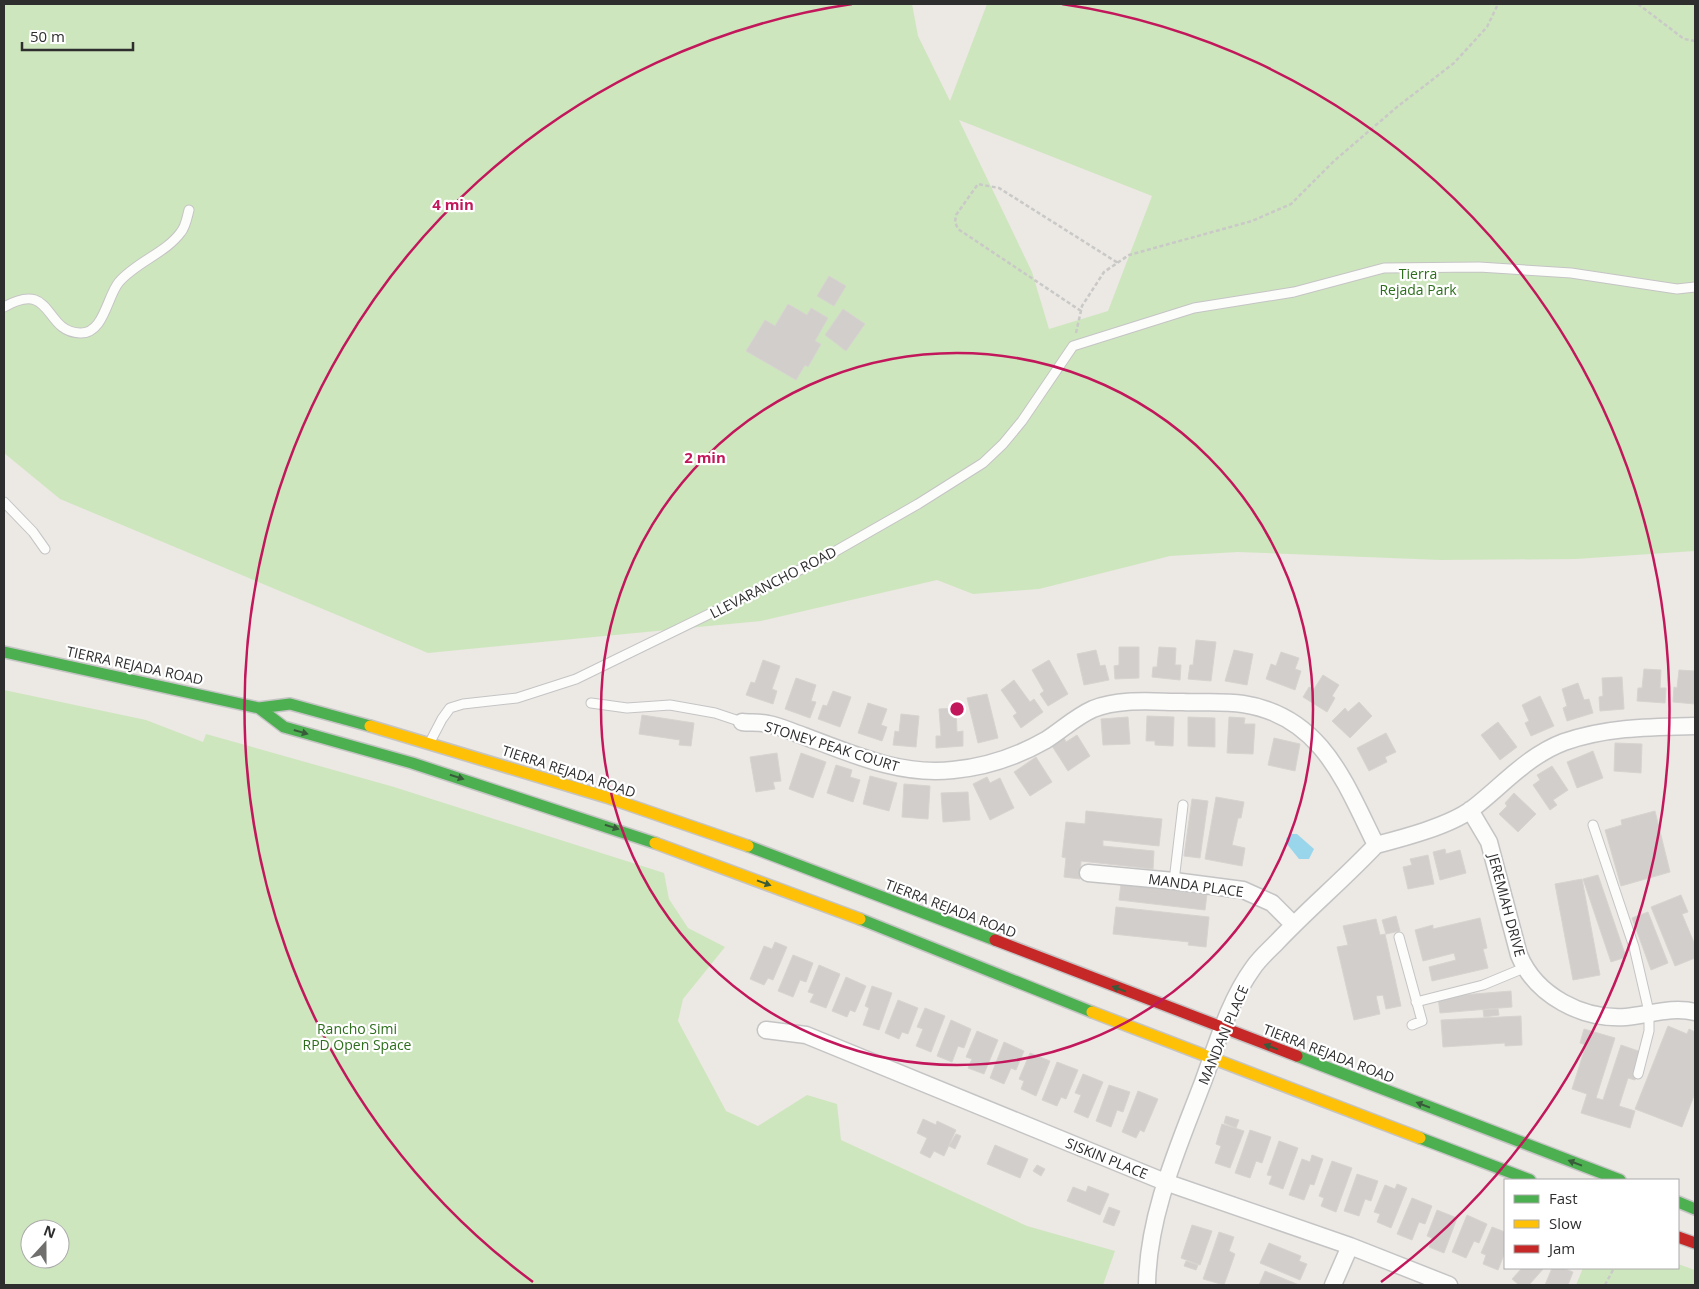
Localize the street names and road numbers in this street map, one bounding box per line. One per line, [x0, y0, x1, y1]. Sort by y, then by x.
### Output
street label: LLEVARANCHO ROAD [706, 542, 840, 622]
street label: TIERRA REJADA ROAD [65, 641, 205, 689]
street label: STONEY PEAK COURT [762, 717, 902, 776]
street label: TIERRA REJADA ROAD [500, 740, 638, 802]
street label: JEREMIAH DRIVE [1484, 849, 1530, 959]
street label: MANDA PLACE [1147, 869, 1245, 901]
street label: TIERRA REJADA ROAD [883, 874, 1019, 942]
street label: MANDAN PLACE [1193, 982, 1253, 1088]
street label: TIERRA REJADA ROAD [1261, 1019, 1397, 1087]
street label: SISKIN PLACE [1063, 1133, 1151, 1183]

